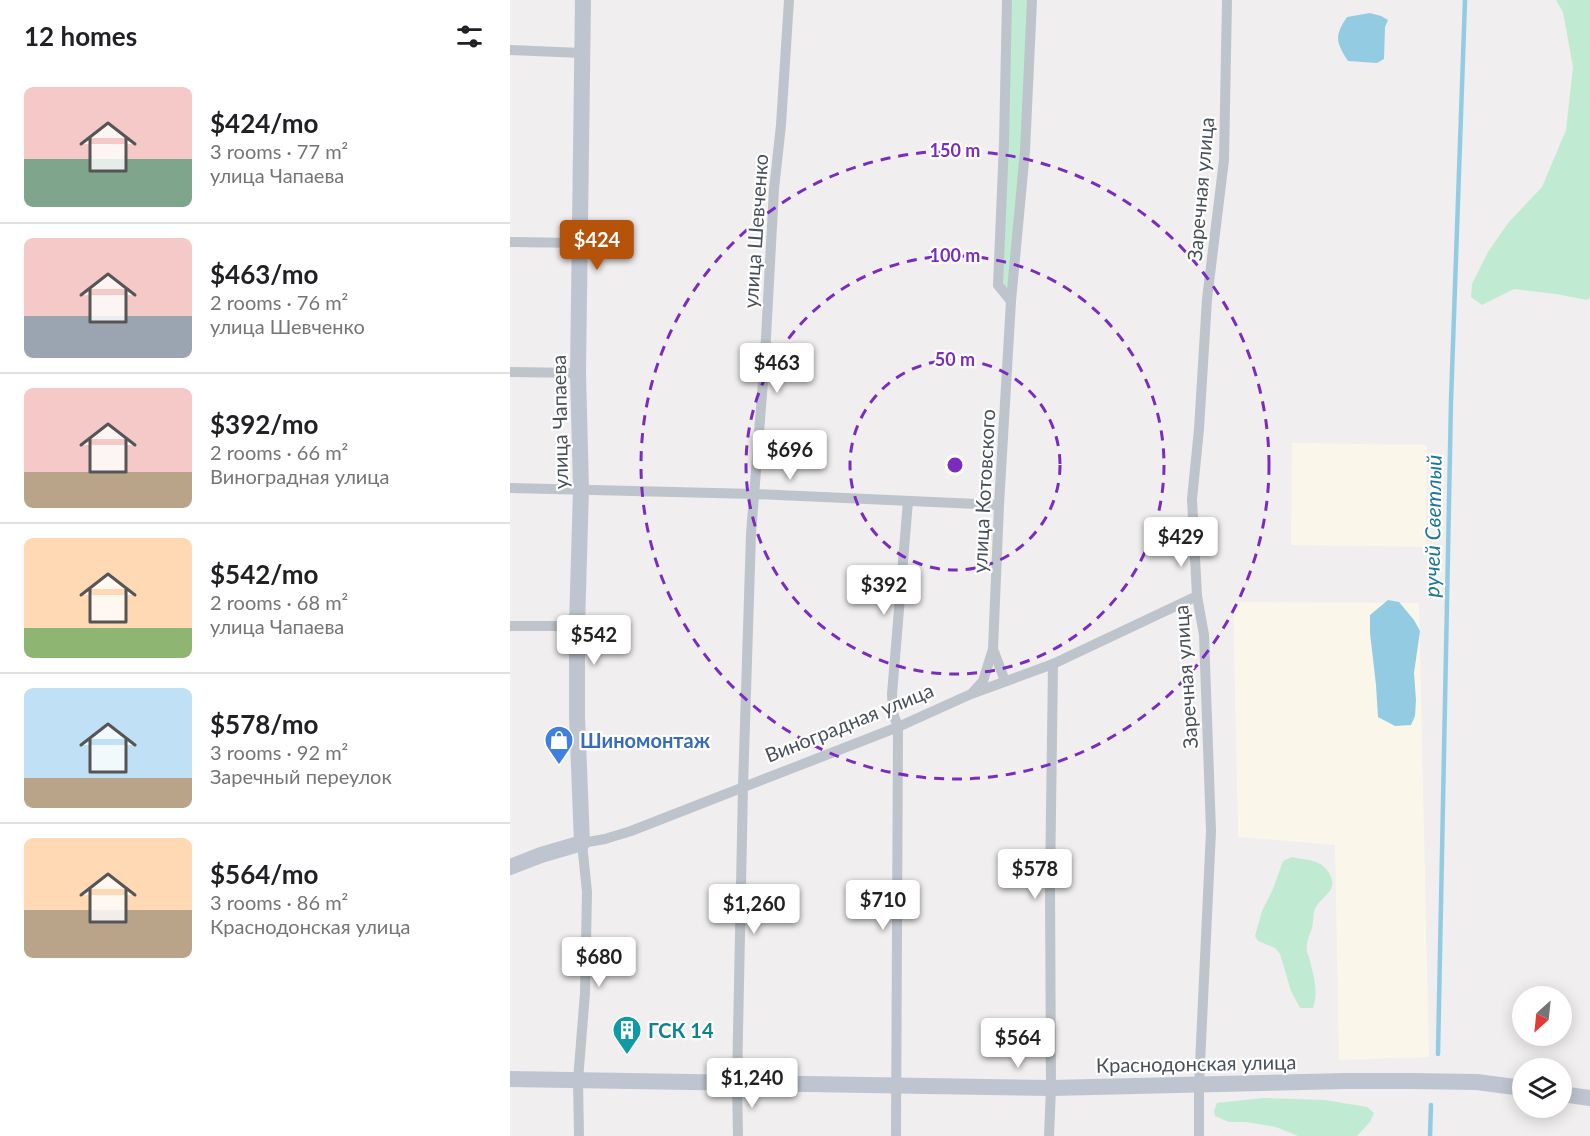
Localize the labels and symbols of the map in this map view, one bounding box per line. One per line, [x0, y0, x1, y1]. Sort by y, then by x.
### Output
street label: Заречная улица [1182, 116, 1218, 262]
text: 150 m [930, 139, 980, 161]
street label: улица Шевченко [738, 153, 772, 309]
pin: $424 [561, 220, 633, 271]
text: 100 m [930, 244, 980, 266]
pin: $463 [741, 343, 813, 394]
text: 50 m [935, 348, 975, 370]
street label: улица Чапаева [546, 355, 572, 489]
street label: улица Котовского [967, 408, 999, 574]
pin: $696 [754, 430, 826, 481]
centre of rings [945, 455, 965, 475]
water label: ручей Светлый [1418, 455, 1446, 597]
pin: $429 [1145, 517, 1217, 568]
pin: $392 [848, 565, 920, 616]
street label: Заречная улица [1168, 604, 1202, 750]
pin: $542 [558, 615, 630, 666]
street label: Виноградная улица [761, 677, 937, 767]
shop icon: Шиномонтаж [543, 724, 575, 766]
place label: Шиномонтаж [580, 728, 711, 752]
pin: $578 [999, 849, 1071, 900]
pin: $710 [847, 880, 919, 931]
pin: $1,260 [705, 884, 803, 935]
pin: $680 [563, 937, 635, 988]
north arrow [1512, 986, 1572, 1046]
building icon: ГСК 14 [611, 1014, 643, 1056]
place label: ГСК 14 [648, 1018, 714, 1042]
pin: $564 [982, 1018, 1054, 1069]
street label: Краснодонская улица [1096, 1049, 1296, 1077]
pin: $1,240 [703, 1058, 801, 1109]

